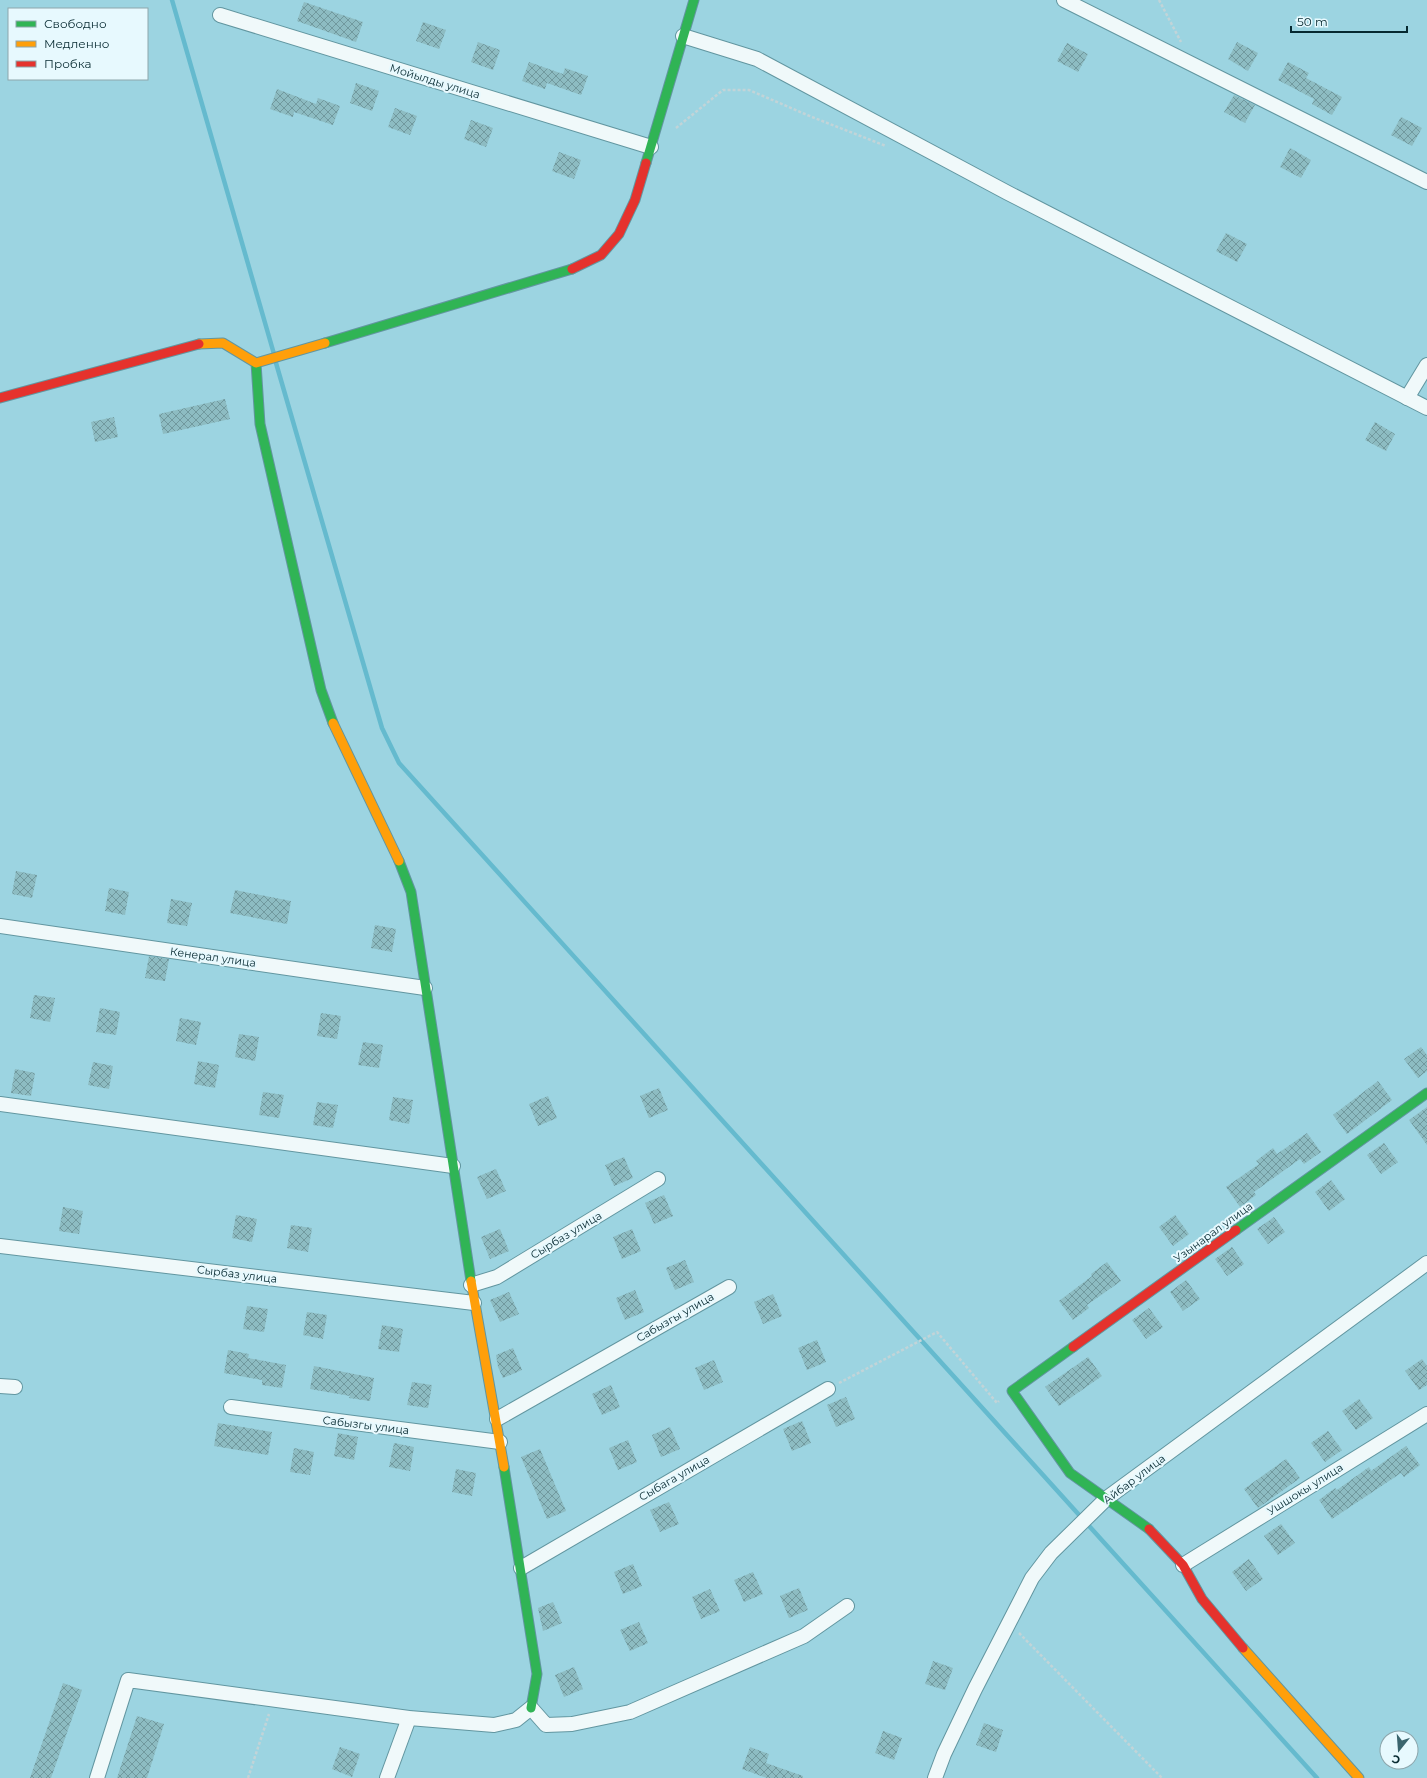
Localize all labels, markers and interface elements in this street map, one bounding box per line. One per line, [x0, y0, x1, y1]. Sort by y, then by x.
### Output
legend [8, 8, 148, 80]
scale bar [1291, 8, 1407, 34]
text: 50 m [1297, 14, 1328, 29]
text: Свободно [44, 16, 107, 31]
text: Медленно [44, 36, 110, 51]
text: Пробка [44, 56, 92, 71]
street label: Мойылды улица [388, 61, 482, 101]
street label: Кенерал улица [169, 944, 257, 970]
street label: Узынарал улица [1171, 1199, 1255, 1265]
street label: Сырбаз улица [528, 1208, 604, 1262]
street label: Сырбаз улица [196, 1262, 278, 1286]
street label: Сабызгы улица [634, 1289, 716, 1345]
street label: Сабызгы улица [322, 1413, 410, 1437]
street label: Айбар улица [1100, 1451, 1168, 1507]
street label: Сыбага улица [636, 1452, 712, 1504]
street label: Ушшокы улица [1264, 1460, 1346, 1518]
north arrow [1379, 1730, 1419, 1770]
text: С [1390, 1752, 1402, 1767]

